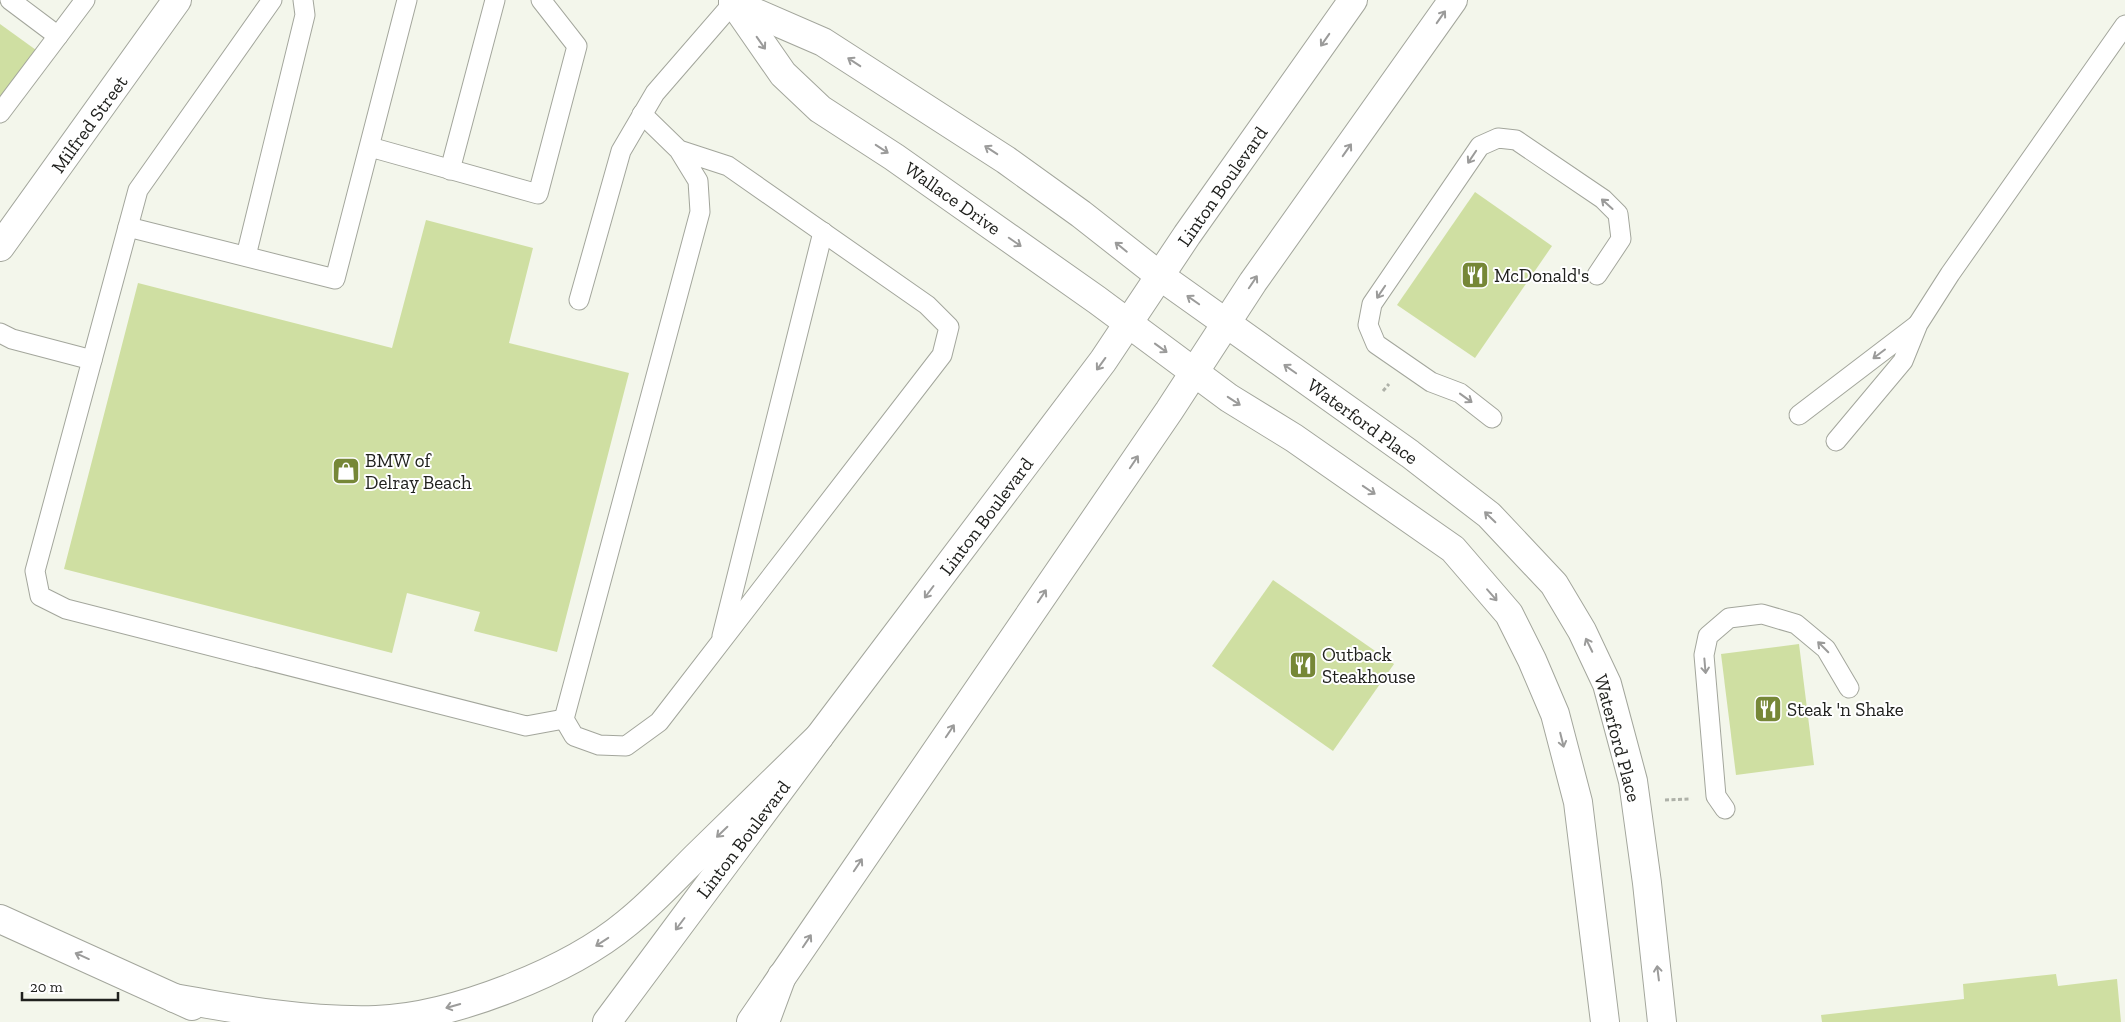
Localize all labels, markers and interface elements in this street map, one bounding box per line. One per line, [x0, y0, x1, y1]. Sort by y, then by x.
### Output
one-way arrow [1436, 10, 1446, 24]
one-way arrow [1320, 33, 1330, 47]
one-way arrow [756, 36, 766, 50]
one-way arrow [847, 57, 861, 67]
street label: Milfred Street [46, 71, 132, 178]
street label: Linton Boulevard [1172, 121, 1273, 251]
one-way arrow [1342, 143, 1352, 157]
one-way arrow [874, 144, 888, 154]
one-way arrow [984, 145, 998, 155]
one-way arrow [1467, 150, 1477, 164]
street label: Wallace Drive [900, 157, 1005, 240]
one-way arrow [1600, 198, 1613, 209]
one-way arrow [1008, 237, 1022, 247]
one-way arrow [1115, 241, 1128, 252]
restaurant icon: McDonald's [1460, 260, 1490, 290]
place label: McDonald's [1494, 264, 1589, 287]
one-way arrow [1248, 276, 1258, 290]
one-way arrow [1376, 285, 1386, 299]
one-way arrow [1187, 294, 1200, 305]
one-way arrow [1154, 343, 1168, 353]
one-way arrow [1872, 349, 1886, 359]
one-way arrow [1095, 357, 1106, 371]
one-way arrow [1283, 364, 1297, 374]
street label: Waterford Place [1303, 374, 1423, 469]
one-way arrow [1459, 393, 1473, 403]
one-way arrow [1226, 396, 1240, 406]
place label: BMW of Delray Beach [365, 449, 472, 494]
street label: Linton Boulevard [935, 452, 1038, 580]
shop icon: BMW of Delray Beach [331, 456, 361, 486]
one-way arrow [1129, 456, 1139, 470]
one-way arrow [1362, 485, 1376, 495]
one-way arrow [1484, 511, 1497, 523]
one-way arrow [923, 585, 934, 598]
one-way arrow [1486, 588, 1498, 601]
one-way arrow [1037, 590, 1047, 604]
one-way arrow [1584, 638, 1593, 653]
one-way arrow [1816, 641, 1829, 653]
place label: Outback Steakhouse [1322, 643, 1416, 688]
restaurant icon: Outback Steakhouse [1288, 650, 1318, 680]
one-way arrow [1700, 658, 1709, 674]
street label: Waterford Place [1589, 672, 1646, 805]
restaurant icon: Steak 'n Shake [1753, 694, 1783, 724]
place label: Steak 'n Shake [1787, 698, 1904, 721]
one-way arrow [945, 724, 955, 738]
one-way arrow [1558, 731, 1567, 747]
street label: Linton Boulevard [692, 775, 795, 903]
one-way arrow [715, 826, 728, 838]
one-way arrow [853, 859, 863, 873]
one-way arrow [675, 917, 685, 931]
one-way arrow [802, 934, 812, 948]
one-way arrow [595, 936, 609, 947]
one-way arrow [75, 951, 90, 960]
one-way arrow [1653, 966, 1663, 982]
scale bar [22, 970, 119, 1002]
text: 20 m [30, 978, 63, 996]
one-way arrow [446, 1001, 462, 1011]

